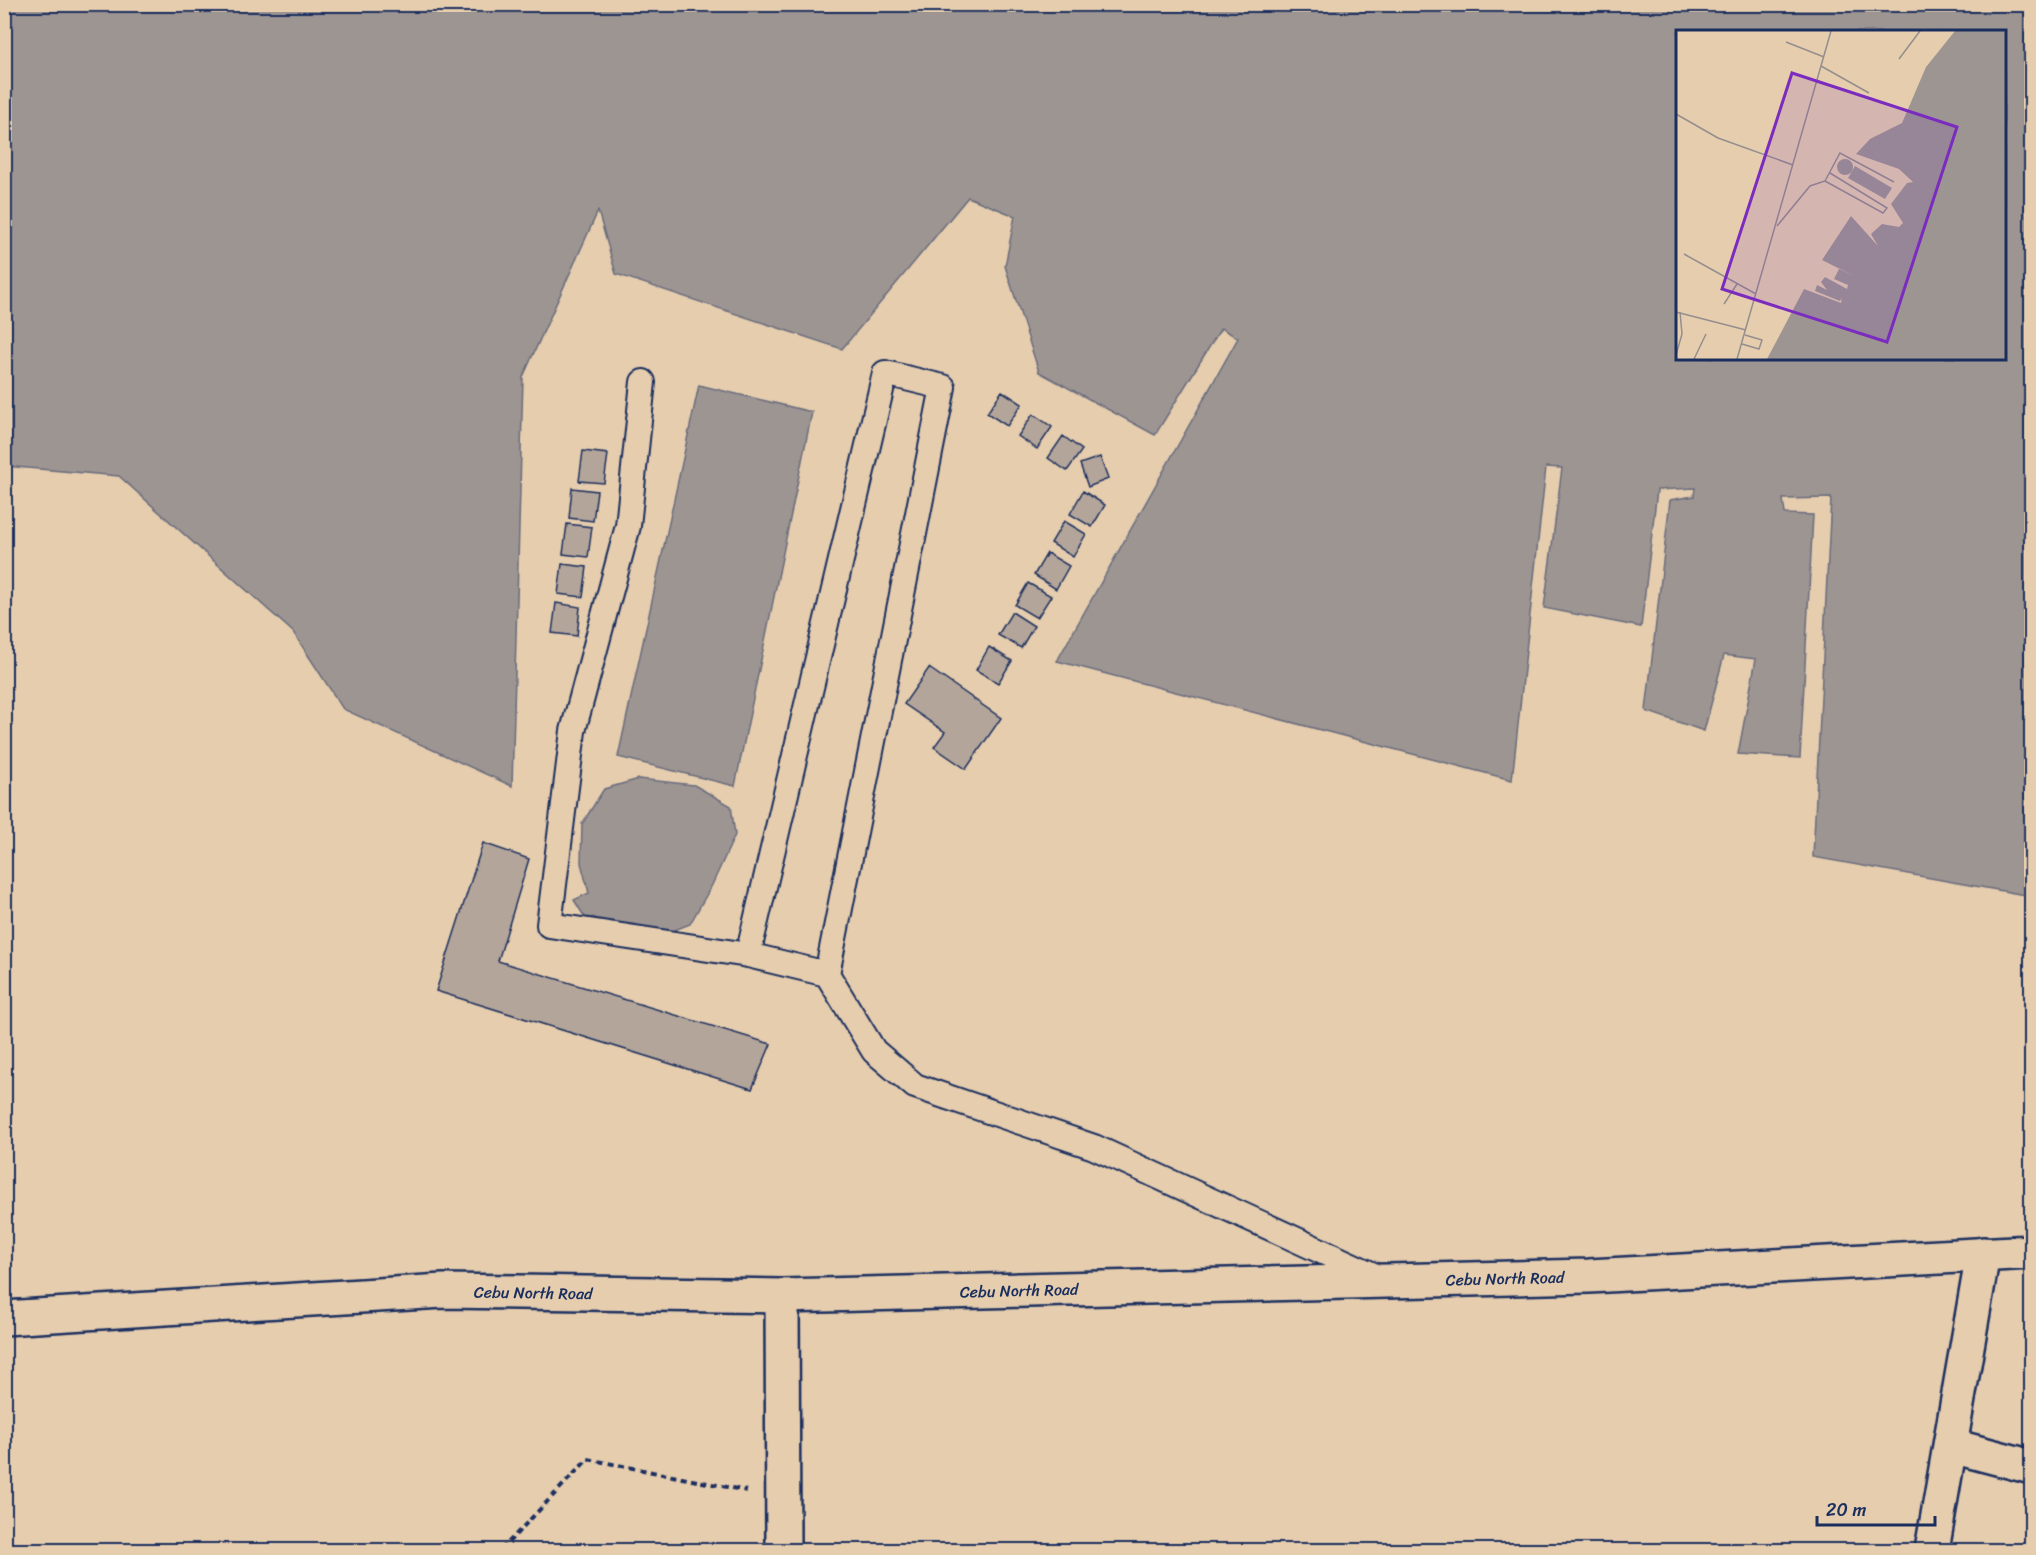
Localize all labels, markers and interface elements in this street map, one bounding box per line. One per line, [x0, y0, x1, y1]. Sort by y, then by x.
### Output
inset map [1676, 30, 2006, 360]
street label: Cebu North Road [1445, 1262, 1566, 1294]
street label: Cebu North Road [959, 1274, 1080, 1306]
street label: Cebu North Road [474, 1277, 594, 1308]
scale bar [1817, 1489, 1936, 1527]
text: 20 m [1826, 1494, 1866, 1526]

